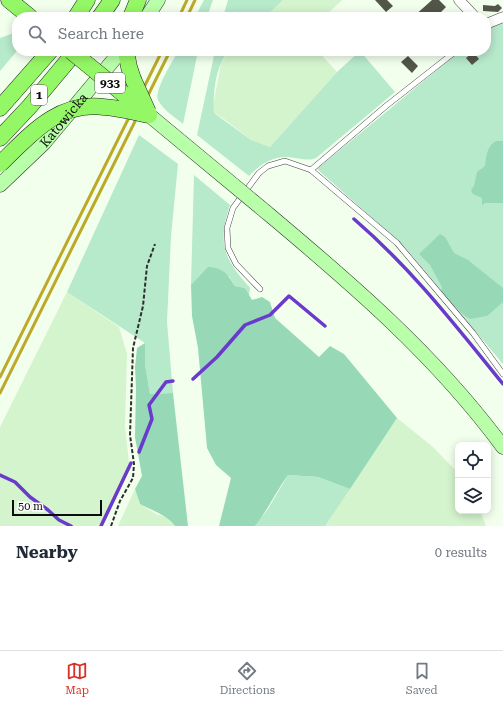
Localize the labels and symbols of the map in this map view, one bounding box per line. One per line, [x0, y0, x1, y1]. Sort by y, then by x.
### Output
road number: 933 [95, 73, 125, 93]
road number: 1 [31, 85, 47, 105]
street label: Katowicka [37, 90, 91, 150]
scale bar [12, 498, 102, 517]

